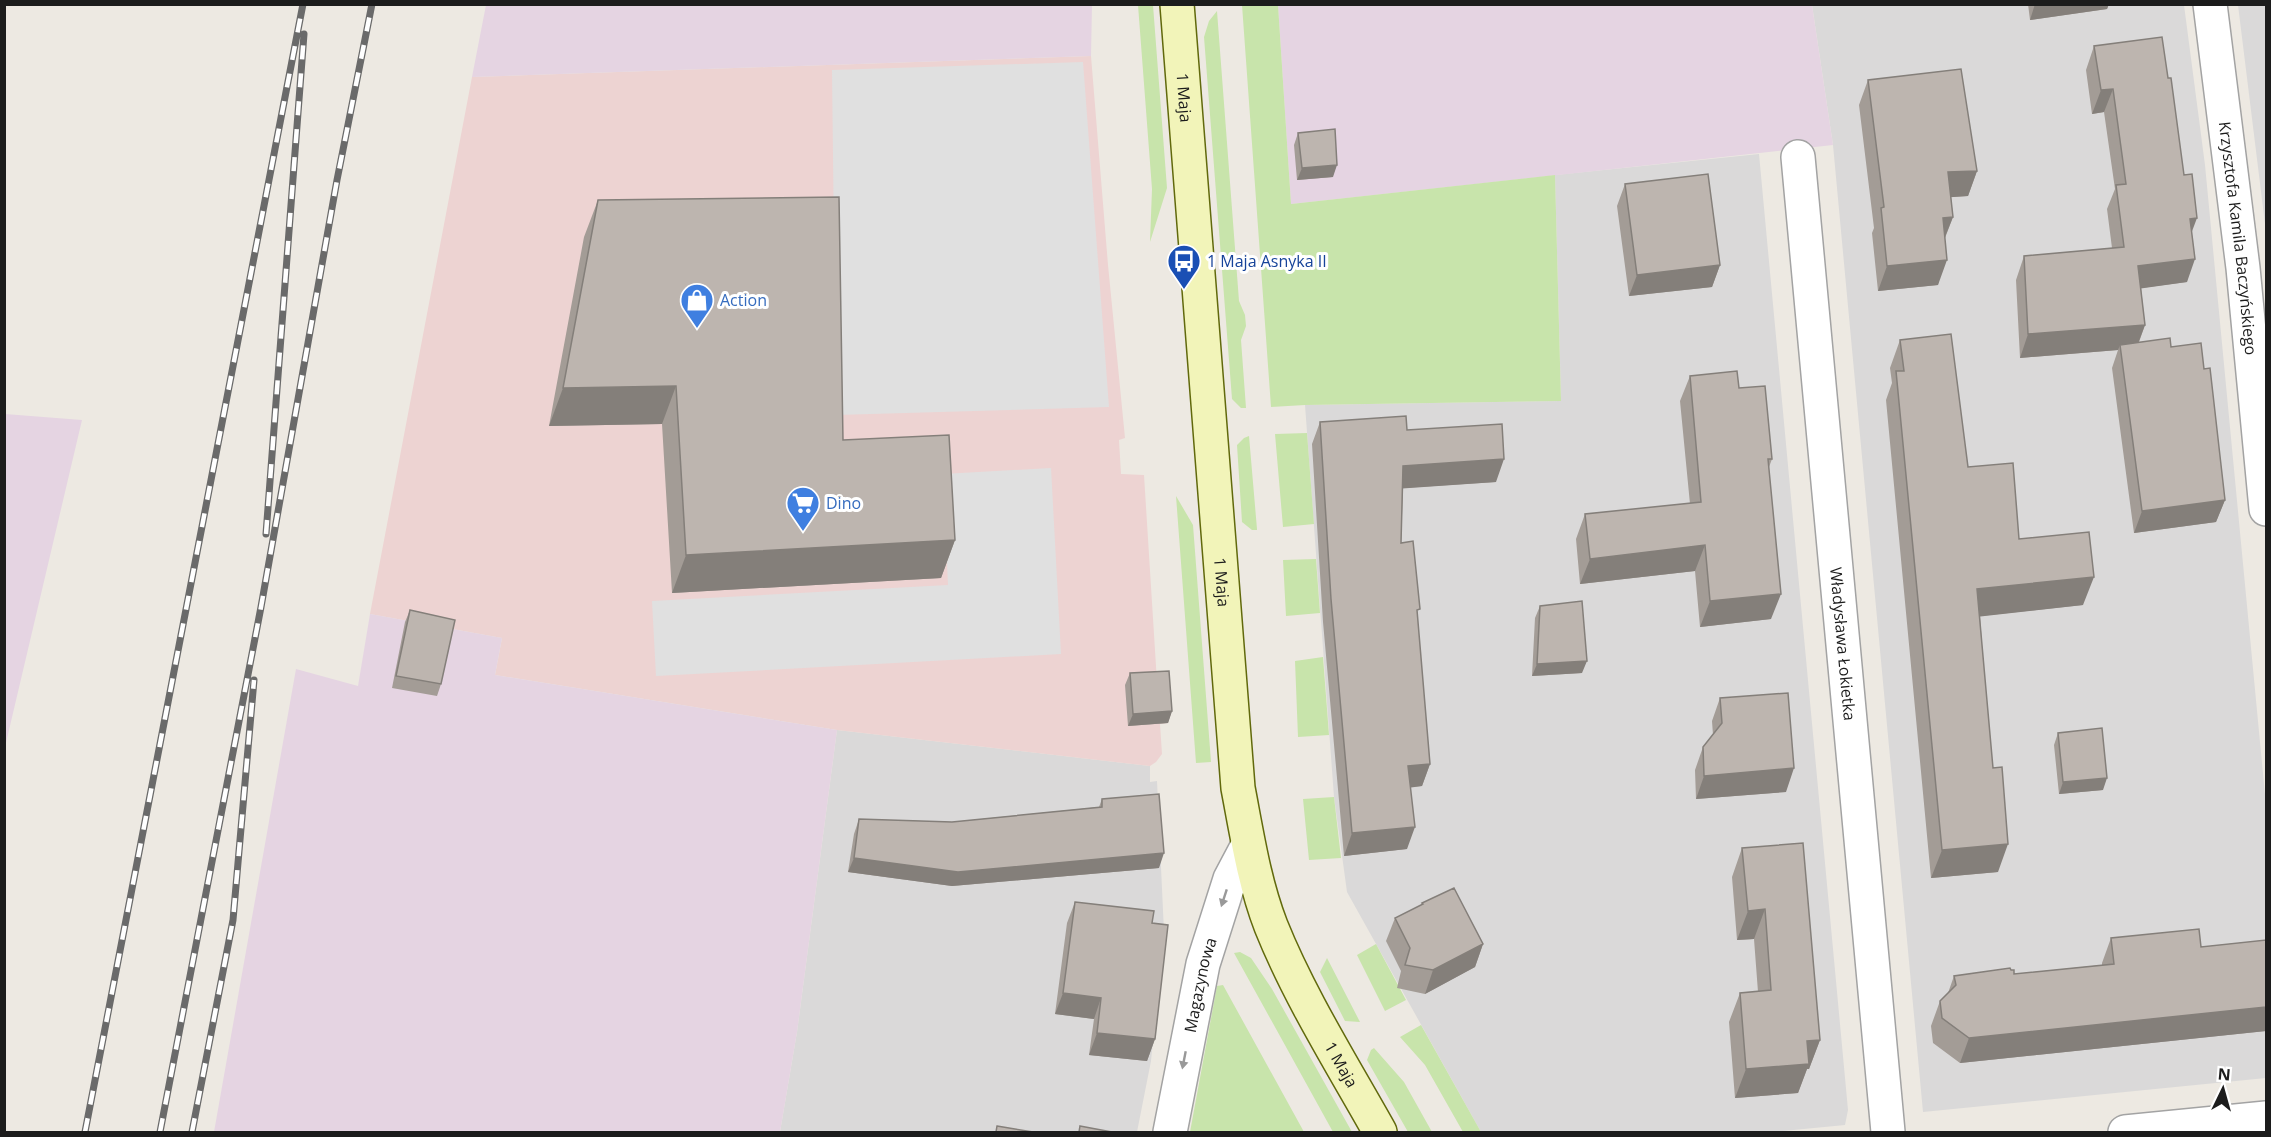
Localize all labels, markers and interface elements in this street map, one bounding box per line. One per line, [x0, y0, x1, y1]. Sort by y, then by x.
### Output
street label: 1 Maja [1171, 72, 1197, 123]
street label: Krzysztofa Kamila Baczyńskiego [2214, 120, 2262, 356]
bus stop icon: 1 Maja Asnyka II [1166, 243, 1202, 290]
place label: 1 Maja Asnyka II [1207, 250, 1327, 272]
shop icon: Action [679, 282, 715, 329]
place label: Action [720, 289, 767, 311]
supermarket icon: Dino [785, 485, 821, 532]
place label: Dino [826, 492, 861, 514]
street label: 1 Maja [1209, 557, 1235, 608]
street label: Władysława Łokietka [1825, 566, 1861, 722]
one-way arrow [1219, 889, 1228, 907]
street label: Magazynowa [1179, 935, 1222, 1035]
street label: 1 Maja [1320, 1038, 1363, 1092]
one-way arrow [1179, 1051, 1188, 1070]
north arrow [2193, 1059, 2253, 1119]
text: N [2217, 1063, 2232, 1086]

